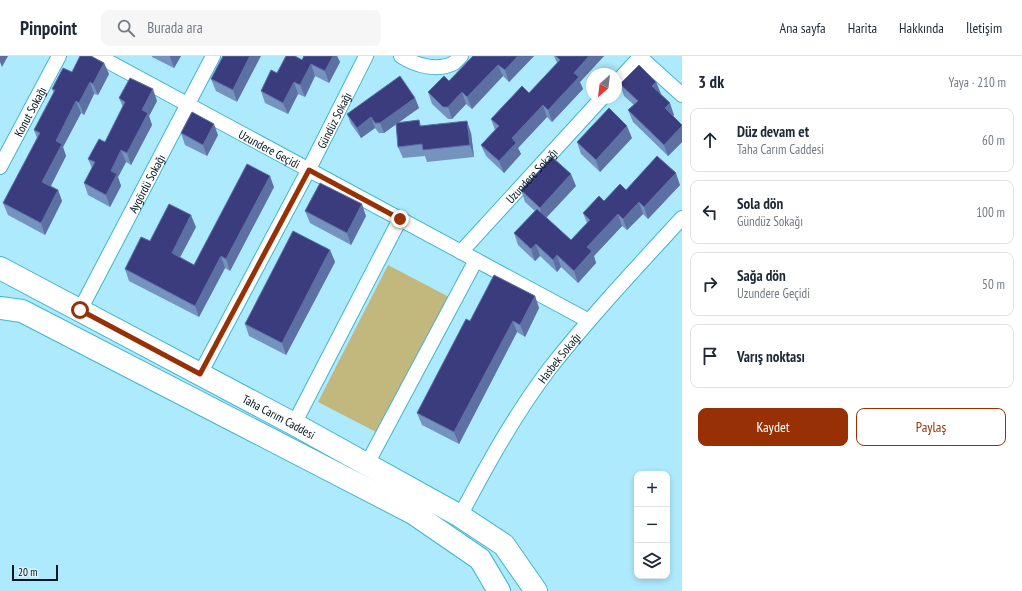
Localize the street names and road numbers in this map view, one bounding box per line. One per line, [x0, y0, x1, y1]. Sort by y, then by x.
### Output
street label: Konut Sokağı [10, 84, 49, 139]
street label: Gündüz Sokağı [313, 89, 354, 151]
street label: Uzundere Geçidi [236, 126, 303, 171]
street label: Uzundere Sokağı [502, 145, 560, 206]
street label: Aygördü Sokağı [125, 151, 168, 215]
street label: Hasbek Sokağı [534, 329, 583, 386]
street label: Taha Carım Caddesi [240, 391, 318, 442]

